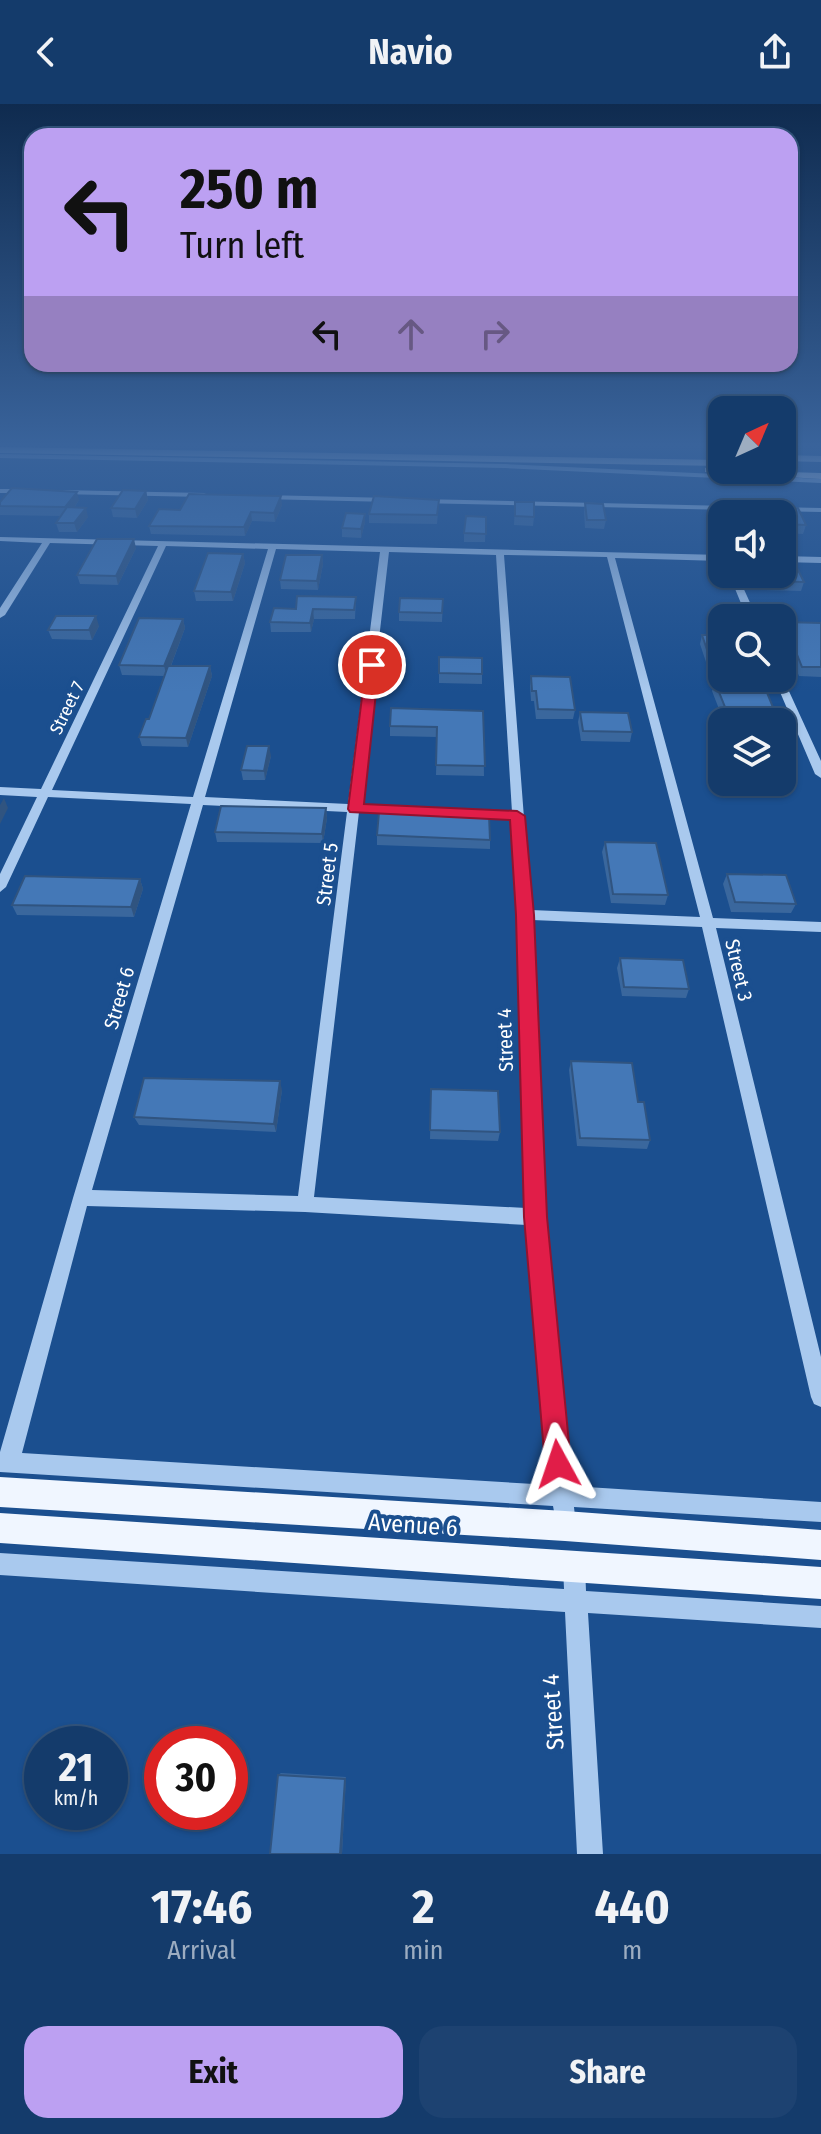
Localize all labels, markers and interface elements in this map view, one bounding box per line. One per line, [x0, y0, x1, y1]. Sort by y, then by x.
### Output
icon: back [24, 30, 68, 74]
text: Navio [368, 30, 453, 74]
icon: share [753, 30, 797, 74]
text: 250 m [180, 156, 318, 223]
icon: left [48, 160, 152, 264]
text: Turn left [180, 224, 304, 268]
icon: left [305, 312, 349, 356]
icon: ahead [389, 312, 433, 356]
icon: right [473, 312, 517, 356]
north arrow [708, 396, 796, 484]
map controls [708, 396, 796, 796]
button: sound [708, 500, 796, 588]
button: search [708, 604, 796, 692]
pin [338, 631, 406, 699]
icon: arrive [350, 643, 394, 687]
street label: Street 7 [45, 678, 89, 738]
button: layers [708, 708, 796, 796]
street label: Street 5 [311, 841, 343, 907]
street label: Street 3 [720, 937, 758, 1003]
street label: Street 6 [99, 964, 139, 1032]
street label: Street 4 [492, 1008, 518, 1072]
position arrow [516, 1422, 600, 1506]
street label: Avenue 6 [367, 1508, 459, 1542]
street label: Street 4 [536, 1673, 570, 1751]
speed limit sign: 30 [144, 1726, 248, 1830]
text: 21 [59, 1744, 93, 1792]
text: km/h [54, 1786, 98, 1810]
text: 17:46 [151, 1878, 252, 1936]
text: 2 [412, 1878, 434, 1936]
text: 440 [594, 1878, 670, 1936]
text: Arrival [167, 1935, 236, 1966]
text: min [403, 1935, 443, 1966]
text: m [622, 1935, 642, 1966]
button: Exit [24, 2026, 403, 2118]
button: Share [419, 2026, 797, 2118]

